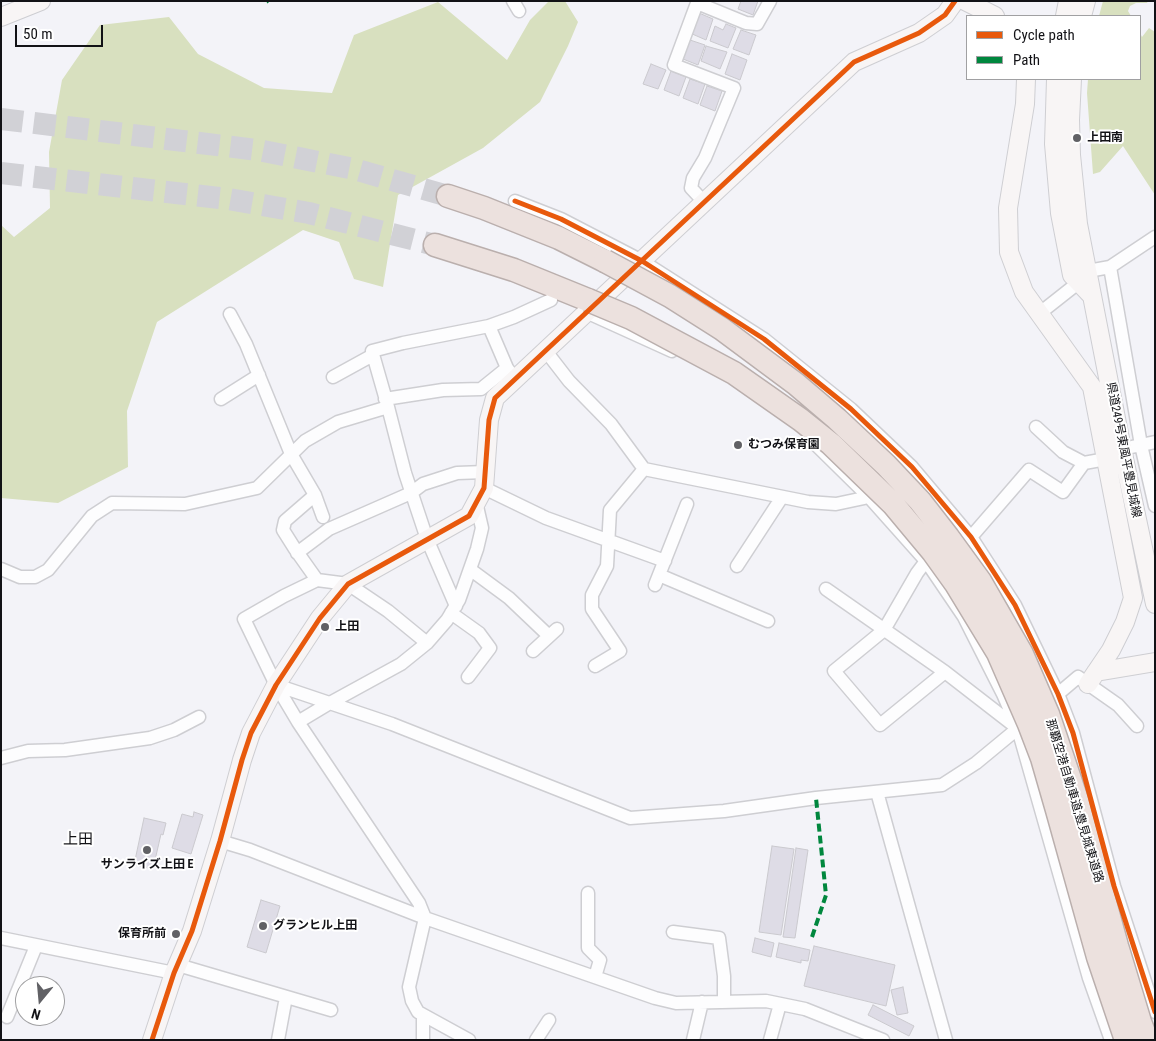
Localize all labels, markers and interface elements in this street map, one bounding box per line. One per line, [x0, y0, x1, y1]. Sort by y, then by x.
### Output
scale bar [18, 15, 105, 47]
legend [966, 15, 1141, 80]
text: 50 m [23, 25, 53, 43]
text: Cycle path [1013, 26, 1075, 44]
text: Path [1013, 51, 1040, 69]
place label: 上田南 [1087, 131, 1123, 145]
marker: 上田南 [1071, 132, 1083, 144]
street label: 県道249号東風平豊見城線 [1103, 381, 1143, 519]
place label: むつみ保育園 [748, 438, 820, 452]
marker: むつみ保育園 [732, 439, 744, 451]
place label: 上田 [335, 620, 359, 634]
marker: 上田 [319, 621, 331, 633]
street label: 那覇空港自動車道;豊見城東道路 [1042, 717, 1106, 885]
district label: 上田 [63, 831, 93, 849]
marker: サンライズ上田 E [141, 844, 153, 856]
place label: サンライズ上田 E [101, 858, 193, 872]
place label: グランヒル上田 [273, 919, 357, 933]
marker: グランヒル上田 [257, 920, 269, 932]
place label: 保育所前 [118, 927, 166, 941]
marker: 保育所前 [170, 928, 182, 940]
north arrow [15, 976, 65, 1026]
text: N [29, 1005, 42, 1023]

